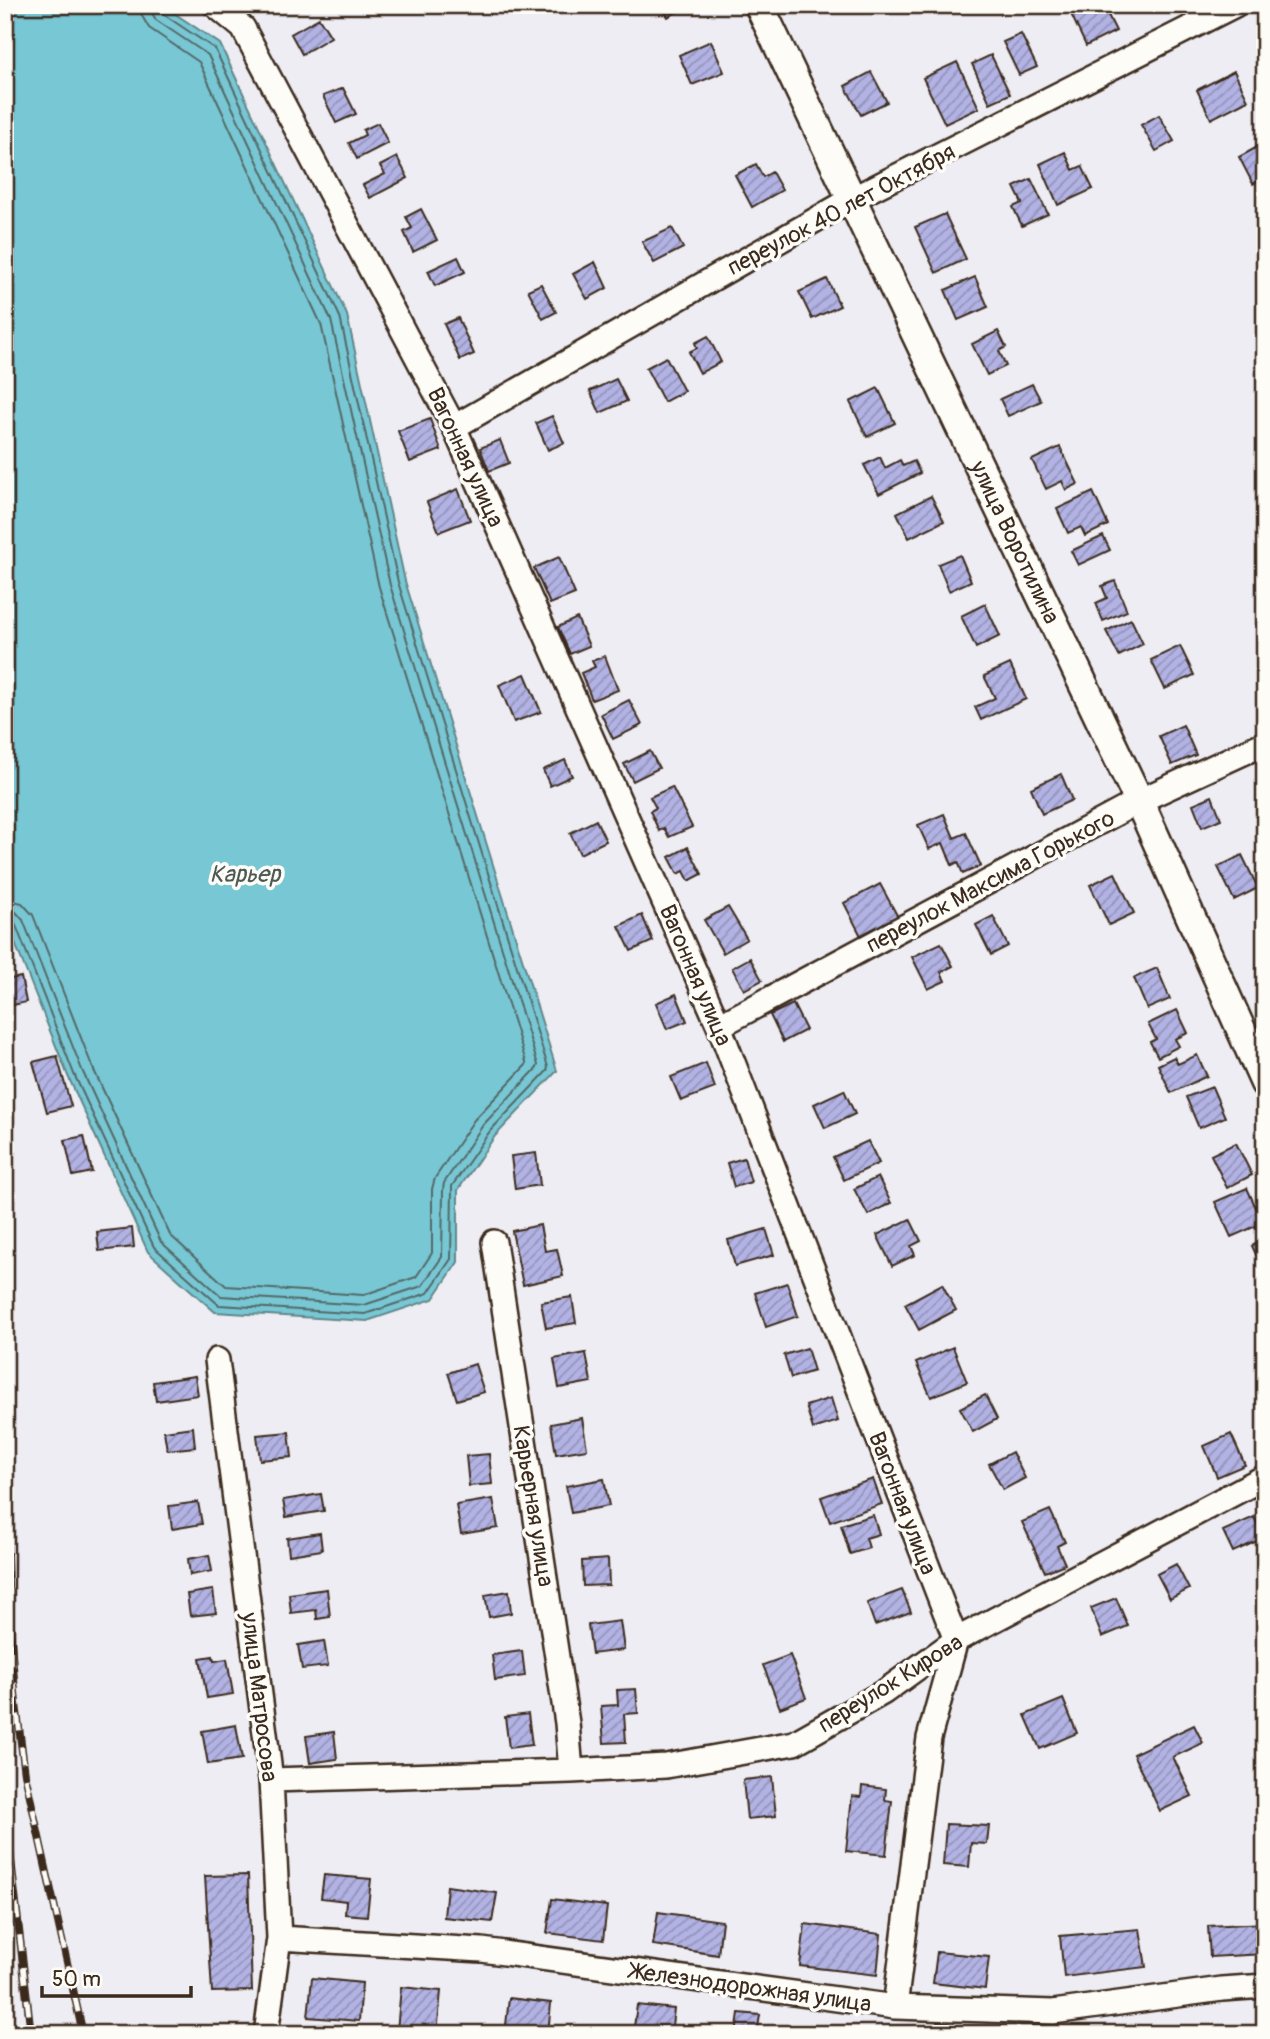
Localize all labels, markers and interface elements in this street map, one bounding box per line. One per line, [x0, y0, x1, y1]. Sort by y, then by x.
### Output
street label: переулок 40 лет Октября [722, 137, 960, 282]
street label: Вагонная улица [421, 383, 511, 532]
street label: улица Воротилина [963, 455, 1066, 628]
street label: переулок Максима Горького [861, 804, 1120, 959]
water label: Карьер [210, 860, 282, 889]
street label: Вагонная улица [653, 900, 738, 1050]
street label: Карьерная улица [506, 1423, 561, 1589]
street label: Вагонная улица [862, 1428, 943, 1579]
street label: улица Матросова [235, 1610, 284, 1783]
street label: переулок Кирова [813, 1627, 968, 1739]
scale bar [42, 1955, 191, 1999]
street label: Железнодорожная улица [626, 1956, 873, 2019]
text: 50 m [52, 1966, 101, 1993]

